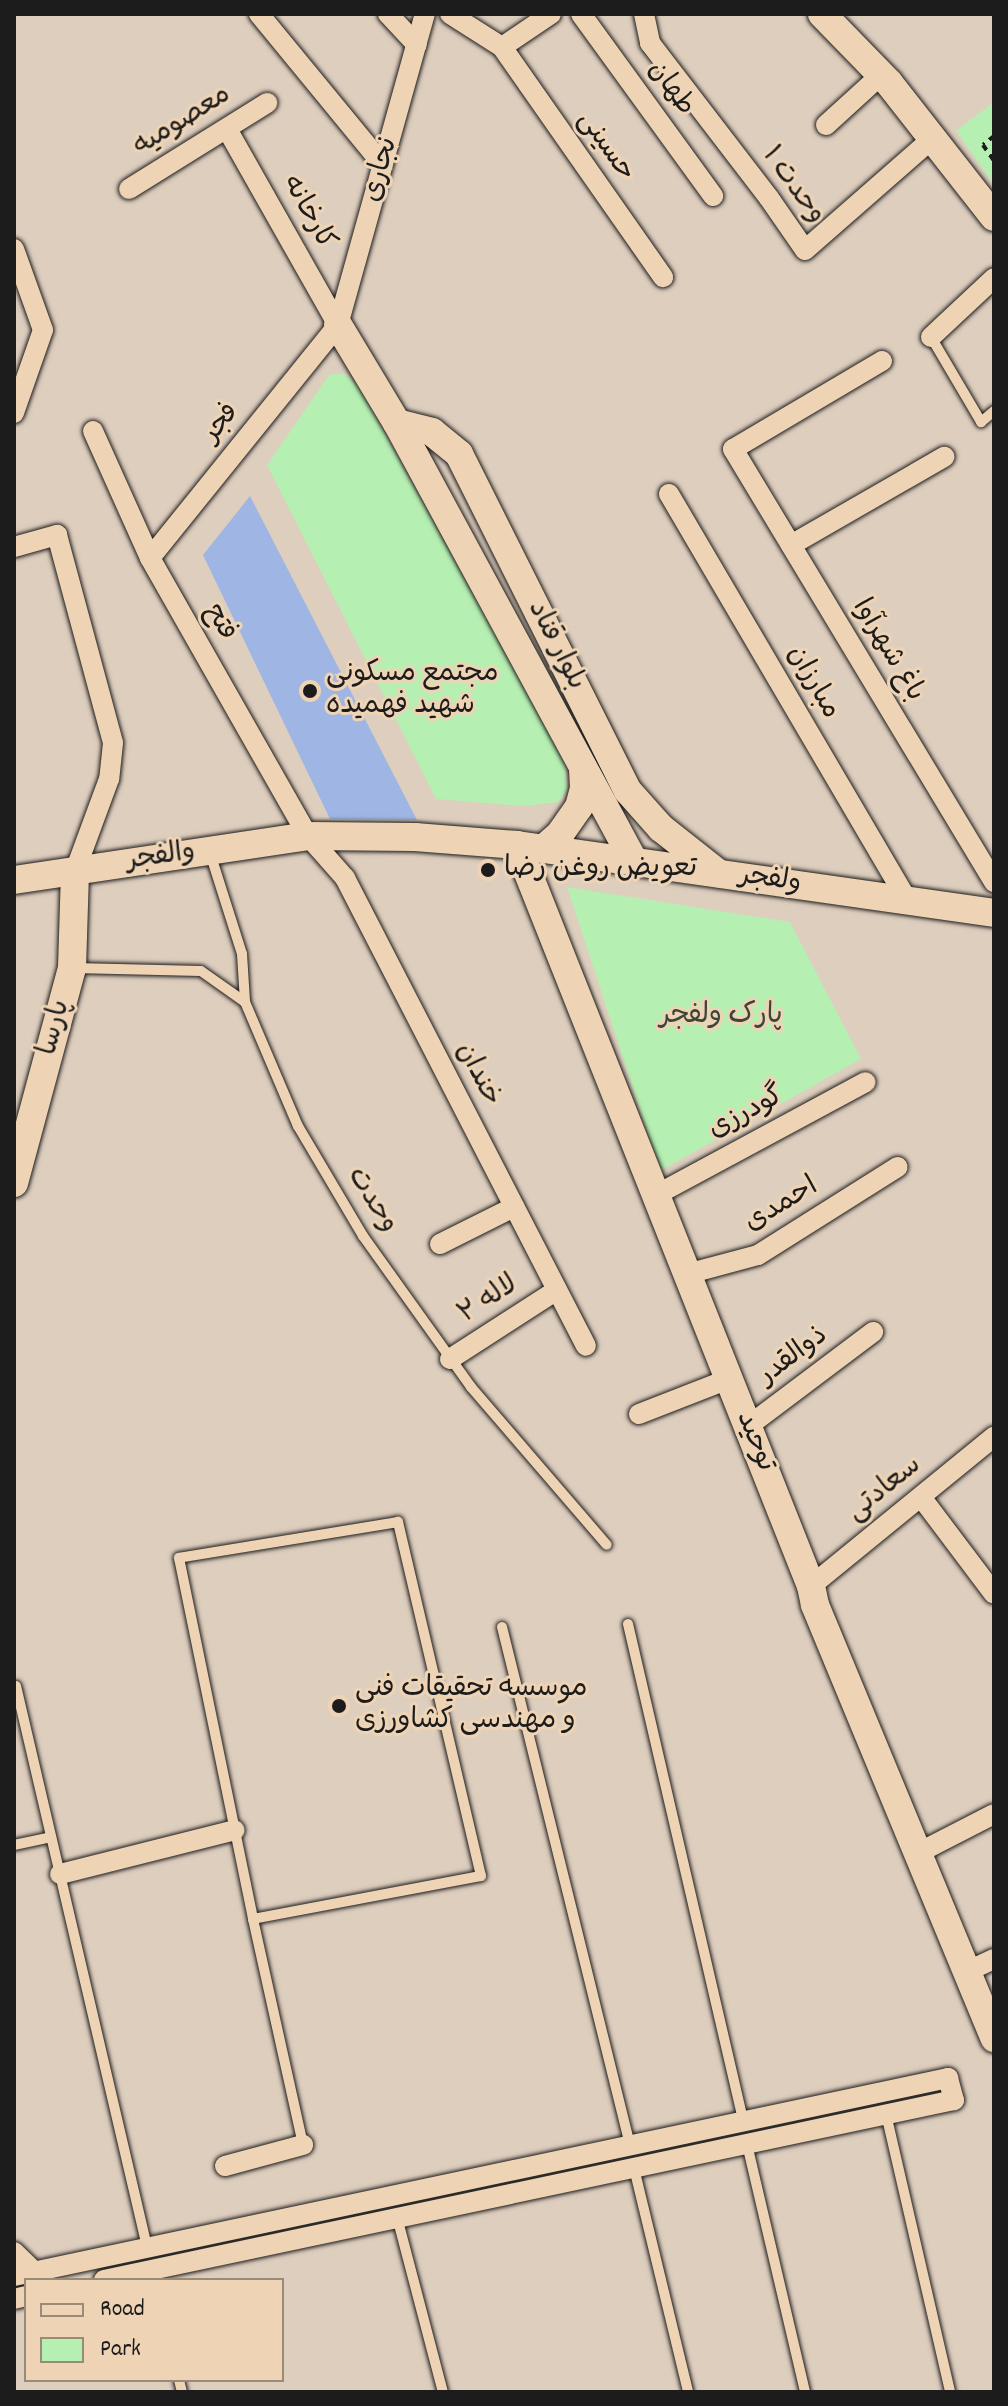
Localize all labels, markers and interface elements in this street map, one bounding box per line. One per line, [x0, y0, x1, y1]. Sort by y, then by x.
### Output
street label: طهان [639, 55, 701, 123]
street label: معصومیه [128, 79, 238, 165]
street label: حسینی [569, 105, 641, 189]
street label: نجاری [357, 134, 407, 206]
street label: وحدت ۱ [753, 141, 831, 231]
street label: کارخانه [273, 170, 341, 256]
street label: فجر [196, 397, 248, 451]
street label: باغ شهرآوا [843, 594, 931, 708]
street label: بلوار قناد [518, 596, 592, 696]
street label: فتح [195, 598, 243, 648]
street label: مبارزان [778, 640, 846, 726]
place label: مجتمع مسکونی شهید فهمیده [326, 658, 499, 724]
marker: مجتمع مسکونی شهید فهمیده [301, 682, 319, 700]
street label: والفجر [124, 837, 198, 879]
place label: تعویض روغن رضا [504, 853, 697, 887]
street label: ولفجر [737, 860, 803, 902]
marker: تعویض روغن رضا [479, 861, 497, 879]
street label: پارسا [33, 997, 79, 1059]
park label: پارک ولفجر [659, 1000, 783, 1034]
street label: خندان [447, 1038, 507, 1112]
street label: گودرزی [703, 1080, 791, 1148]
street label: وحدت [338, 1162, 404, 1240]
street label: احمدی [739, 1171, 825, 1241]
street label: لاله ۲ [453, 1269, 525, 1333]
street label: ذوالقدر [753, 1320, 835, 1394]
street label: توحید [727, 1407, 781, 1477]
street label: سعادتی [841, 1450, 929, 1530]
place label: موسسه تحقیقات فنی و مهندسی کشاورزی [355, 1673, 588, 1739]
marker: موسسه تحقیقات فنی و مهندسی کشاورزی [330, 1697, 348, 1715]
legend [24, 2278, 284, 2382]
text: Road [100, 2293, 145, 2327]
text: Park [100, 2333, 141, 2367]

